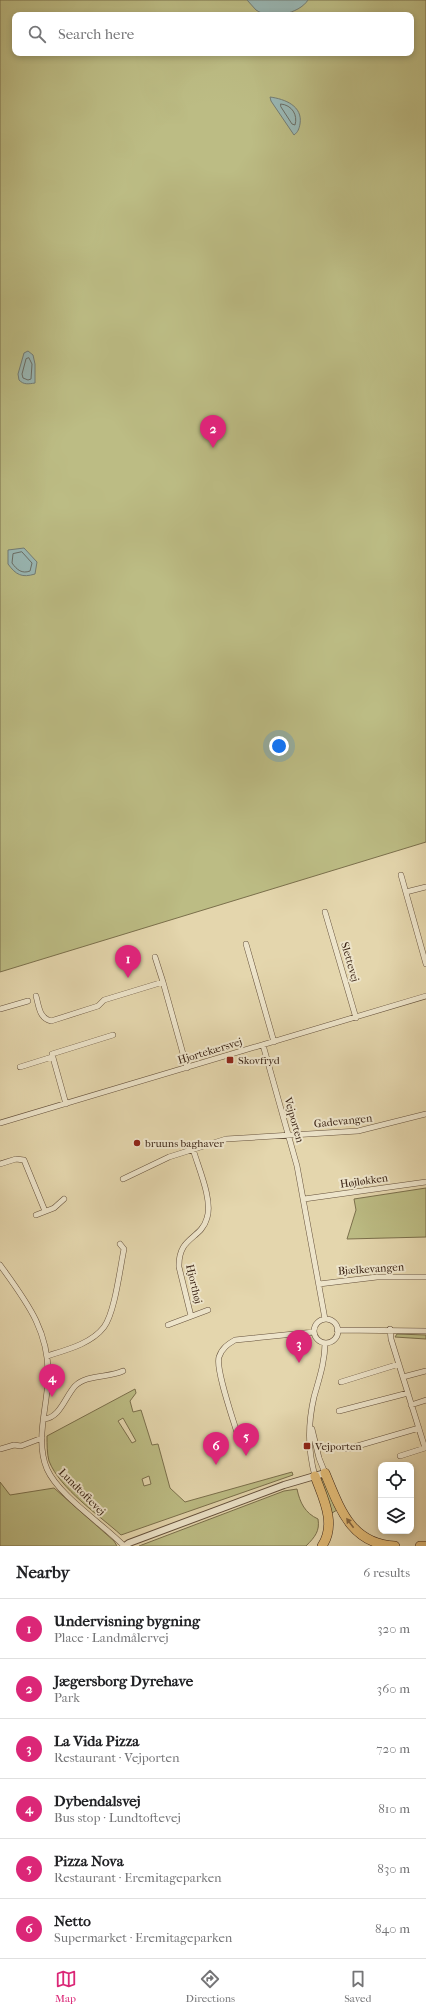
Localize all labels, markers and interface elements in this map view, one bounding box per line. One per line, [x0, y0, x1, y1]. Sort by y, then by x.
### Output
search box [12, 12, 414, 56]
icon: search [26, 23, 48, 45]
text: Search here [58, 25, 134, 43]
pin: 2 [200, 415, 226, 448]
your location [269, 736, 289, 756]
street label: Slettevej [338, 941, 362, 984]
pin: 1 [115, 945, 141, 978]
street label: Hjortekærsvej [176, 1035, 244, 1067]
place label: Skovfryd [238, 1054, 281, 1067]
marker: Skovfryd [225, 1055, 235, 1065]
street label: Vejporten [281, 1095, 307, 1145]
street label: Gadevangen [313, 1111, 374, 1131]
place label: bruuns baghaver [144, 1137, 224, 1150]
marker: bruuns baghaver [132, 1138, 142, 1148]
street label: Højløkken [339, 1171, 389, 1191]
street label: Bjælkevangen [338, 1260, 405, 1278]
street label: Hjorthøj [183, 1263, 205, 1305]
pin: 3 [286, 1330, 312, 1363]
pin: 4 [39, 1364, 65, 1397]
pin: 5 [233, 1423, 259, 1456]
pin: 6 [203, 1432, 229, 1465]
place label: Vejporten [314, 1440, 362, 1453]
marker: Vejporten [302, 1441, 312, 1451]
map controls [378, 1462, 414, 1534]
button: locate [378, 1462, 414, 1498]
street label: Lundtoftevej [56, 1466, 108, 1518]
button: layers [378, 1498, 414, 1534]
one-way arrow [346, 1518, 354, 1529]
text: Nearby [16, 1562, 70, 1582]
text: 6 results [363, 1565, 410, 1580]
text: Undervisning bygning [54, 1612, 200, 1630]
text: 1 [27, 1621, 31, 1636]
text: 320 m [377, 1621, 410, 1636]
text: Place · Landmålervej [54, 1630, 169, 1645]
text: Jægersborg Dyrehave [54, 1672, 193, 1690]
text: 2 [26, 1681, 32, 1696]
text: 360 m [377, 1681, 410, 1696]
text: Park [54, 1690, 80, 1705]
text: La Vida Pizza [54, 1732, 139, 1750]
text: 3 [26, 1741, 32, 1756]
text: 720 m [376, 1741, 410, 1756]
text: Restaurant · Vejporten [54, 1750, 180, 1765]
text: Dybendalsvej [54, 1792, 141, 1810]
text: 4 [25, 1801, 33, 1816]
text: 810 m [378, 1801, 410, 1816]
text: Bus stop · Lundtoftevej [54, 1810, 181, 1825]
text: Pizza Nova [54, 1852, 124, 1870]
text: 5 [26, 1861, 32, 1876]
text: 830 m [377, 1861, 410, 1876]
text: Restaurant · Eremitageparken [54, 1870, 222, 1885]
text: Netto [54, 1912, 91, 1930]
text: 6 [25, 1921, 33, 1936]
text: 840 m [375, 1921, 410, 1936]
text: Supermarket · Eremitageparken [54, 1930, 232, 1945]
tab: Map [55, 1968, 77, 2005]
tab: Directions [186, 1968, 235, 2005]
tab: Saved [344, 1968, 371, 2005]

